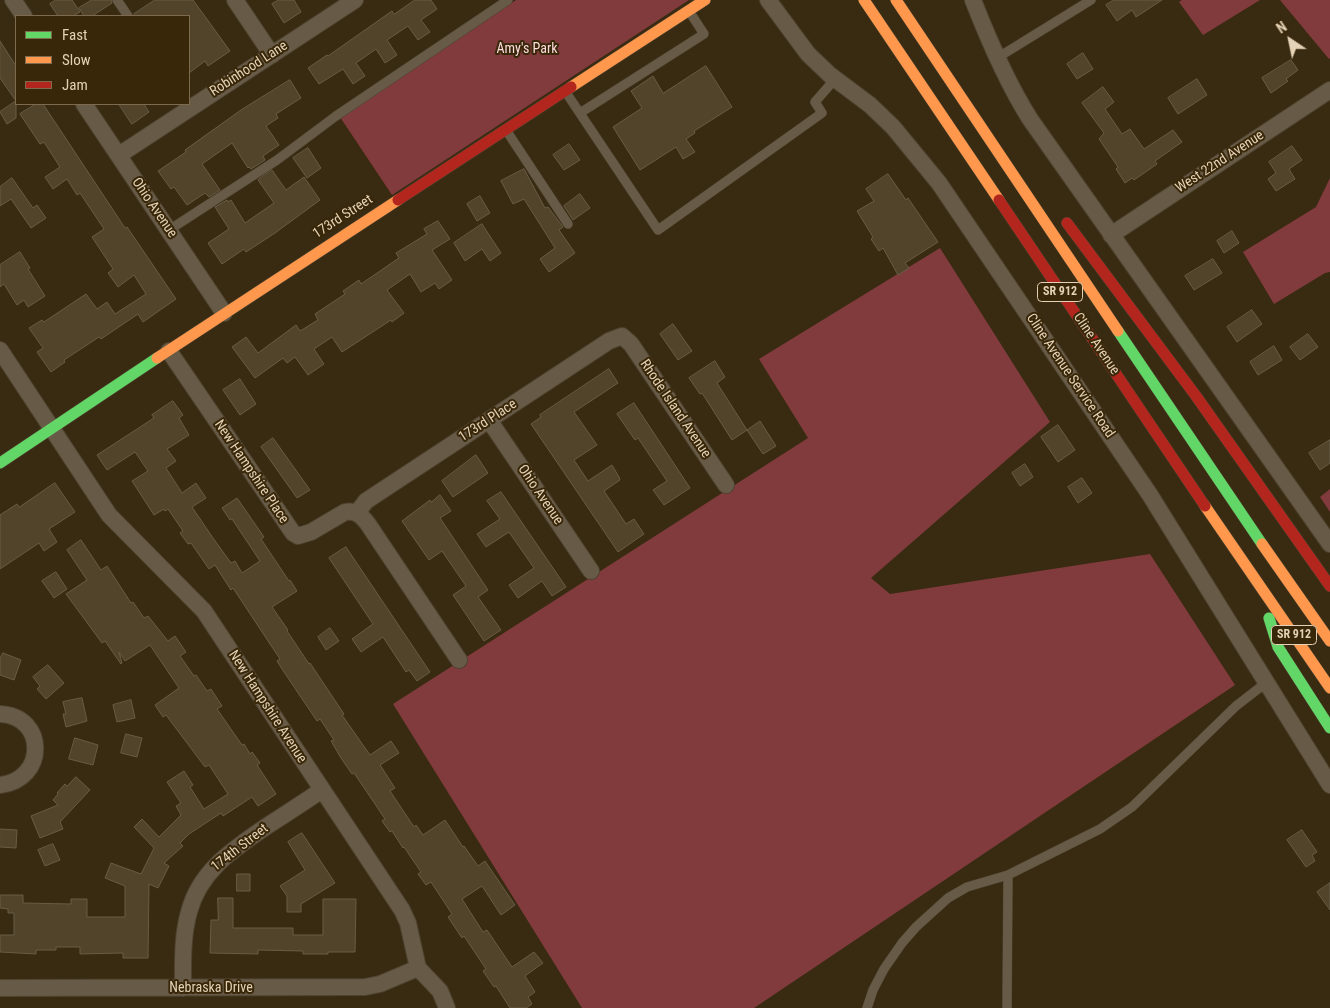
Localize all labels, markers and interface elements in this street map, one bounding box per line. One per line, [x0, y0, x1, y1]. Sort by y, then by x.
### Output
legend [15, 15, 190, 105]
north arrow [1265, 15, 1315, 65]
text: N [1274, 19, 1290, 37]
text: Fast [62, 26, 87, 44]
street label: Robinhood Lane [207, 38, 291, 100]
park label: Amy's Park [496, 41, 558, 57]
text: Slow [62, 51, 91, 69]
text: Jam [62, 76, 88, 94]
street label: West 22nd Avenue [1173, 127, 1267, 197]
street label: Ohio Avenue [128, 175, 180, 241]
street label: 173rd Street [310, 191, 376, 243]
road number: SR 912 [1038, 282, 1082, 302]
street label: Cline Avenue [1069, 310, 1123, 378]
street label: Cline Avenue Service Road [1022, 311, 1118, 441]
street label: Rhode Island Avenue [636, 357, 714, 461]
street label: 173rd Place [456, 396, 520, 446]
street label: New Hampshire Place [210, 417, 292, 527]
street label: Ohio Avenue [514, 462, 566, 528]
road number: SR 912 [1272, 626, 1316, 644]
street label: New Hampshire Avenue [224, 648, 310, 766]
street label: 174th Street [208, 821, 272, 875]
street label: Nebraska Drive [169, 980, 253, 996]

